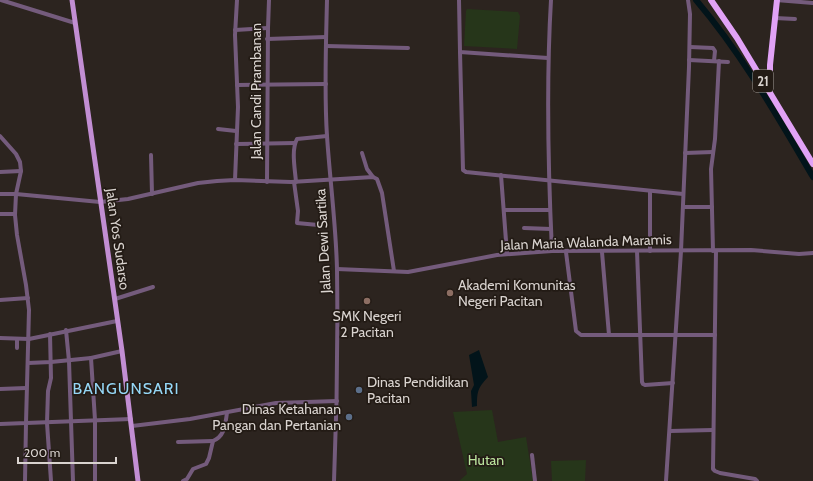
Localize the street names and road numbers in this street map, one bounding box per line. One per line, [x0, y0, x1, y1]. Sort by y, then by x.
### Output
street label: Jalan Candi Prambanan [247, 23, 265, 160]
road number: 21 [753, 70, 773, 92]
street label: Jalan Yos Sudarso [102, 186, 134, 291]
street label: Jalan Dewi Sartika [311, 188, 335, 295]
street label: Jalan Maria Walanda Maramis [499, 230, 672, 254]

